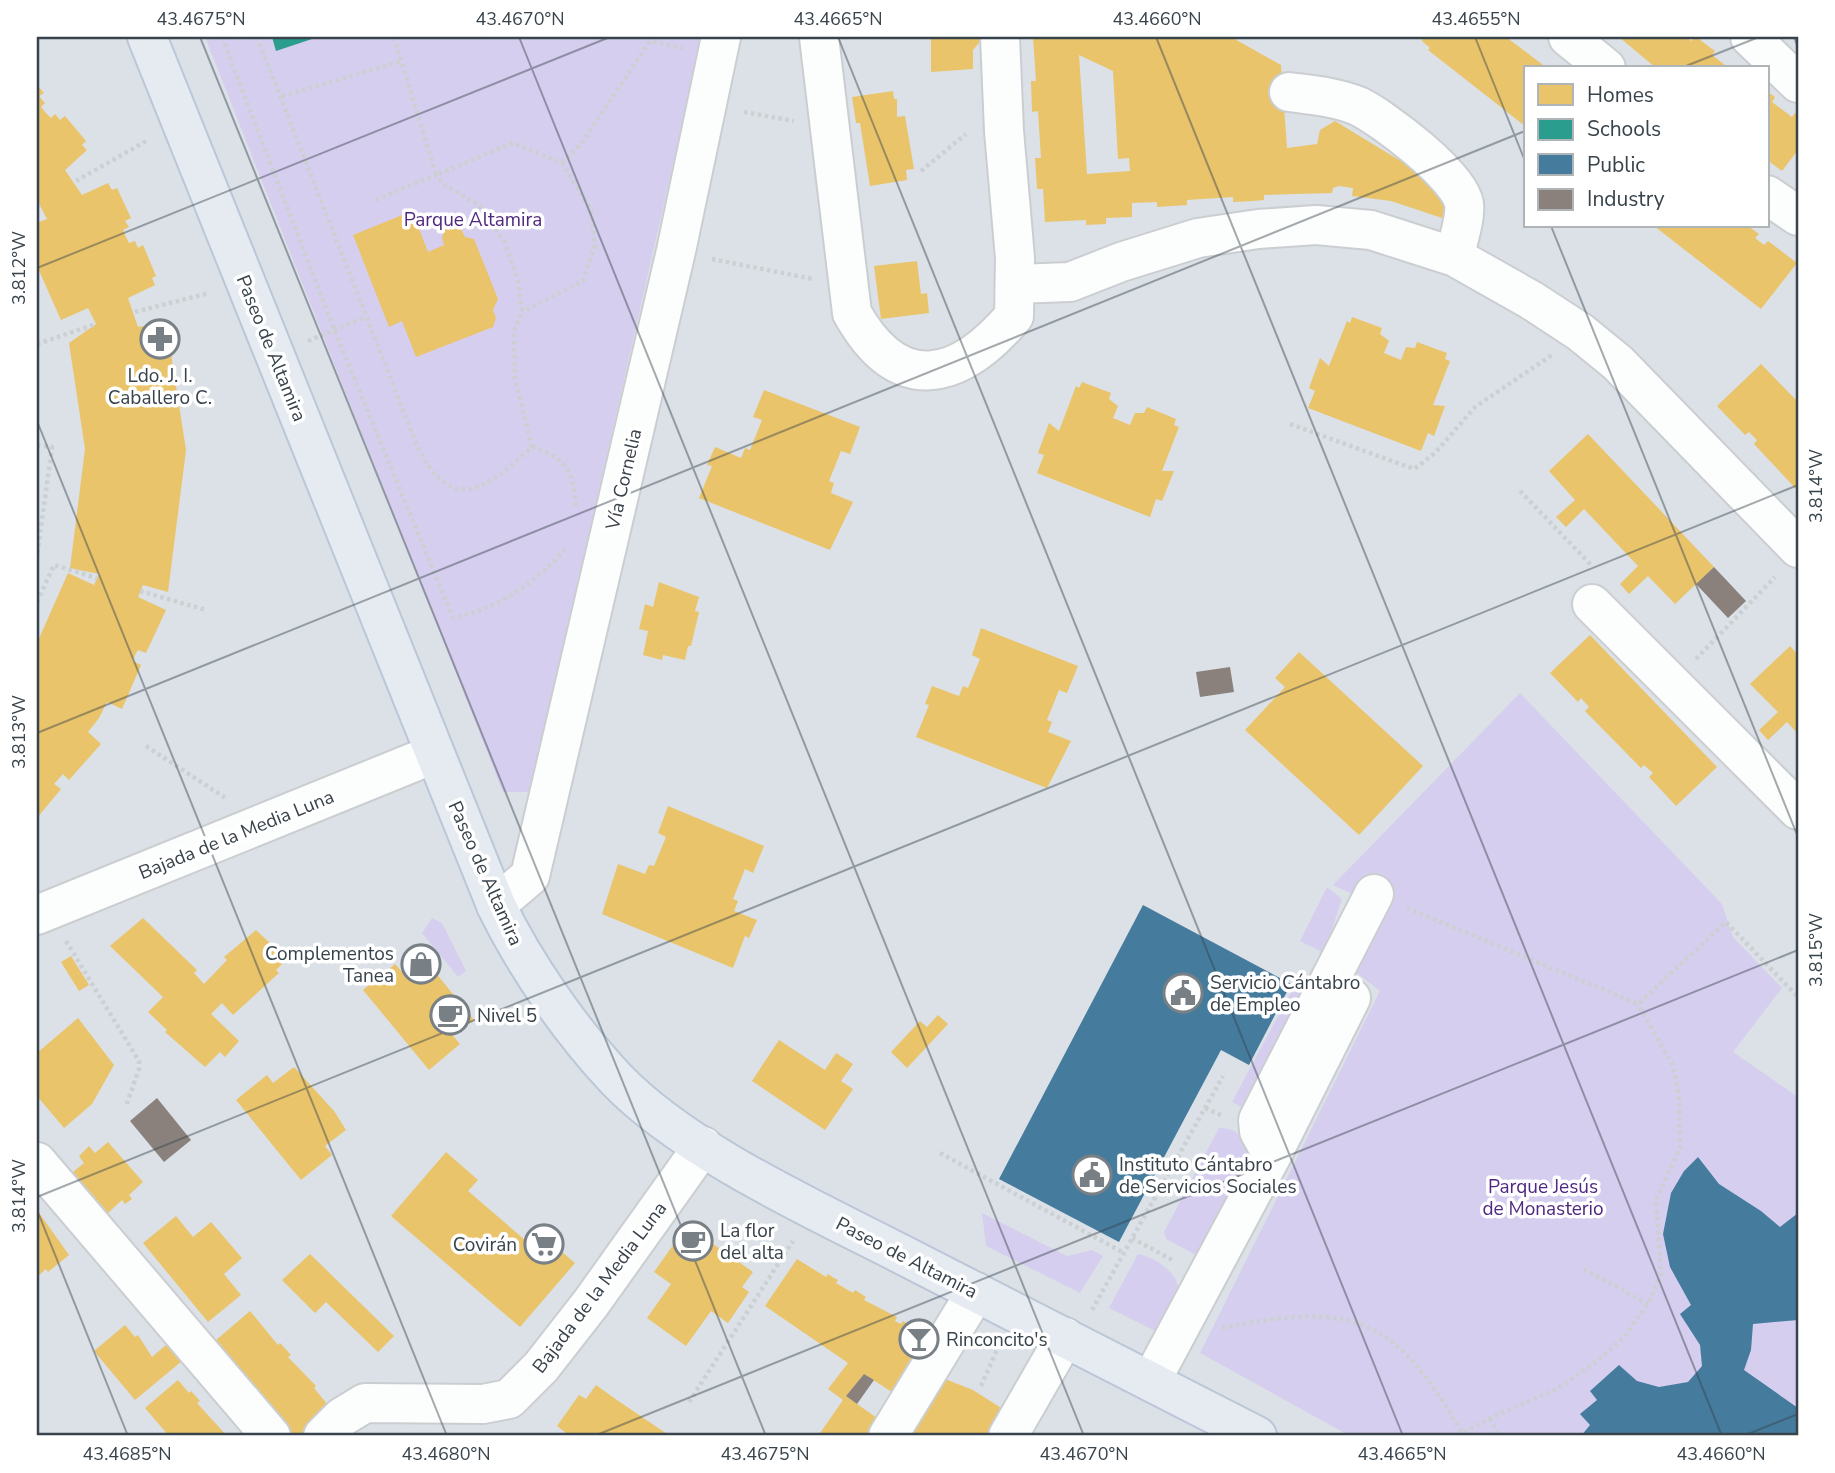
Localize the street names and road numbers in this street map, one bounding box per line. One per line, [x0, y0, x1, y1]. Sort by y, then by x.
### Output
street label: Paseo de Altamira [230, 271, 312, 426]
street label: Vía Cornelia [600, 426, 648, 533]
street label: Bajada de la Media Luna [135, 784, 338, 886]
street label: Paseo de Altamira [442, 797, 529, 950]
street label: Bajada de la Media Luna [527, 1196, 673, 1379]
street label: Paseo de Altamira [831, 1211, 982, 1305]

